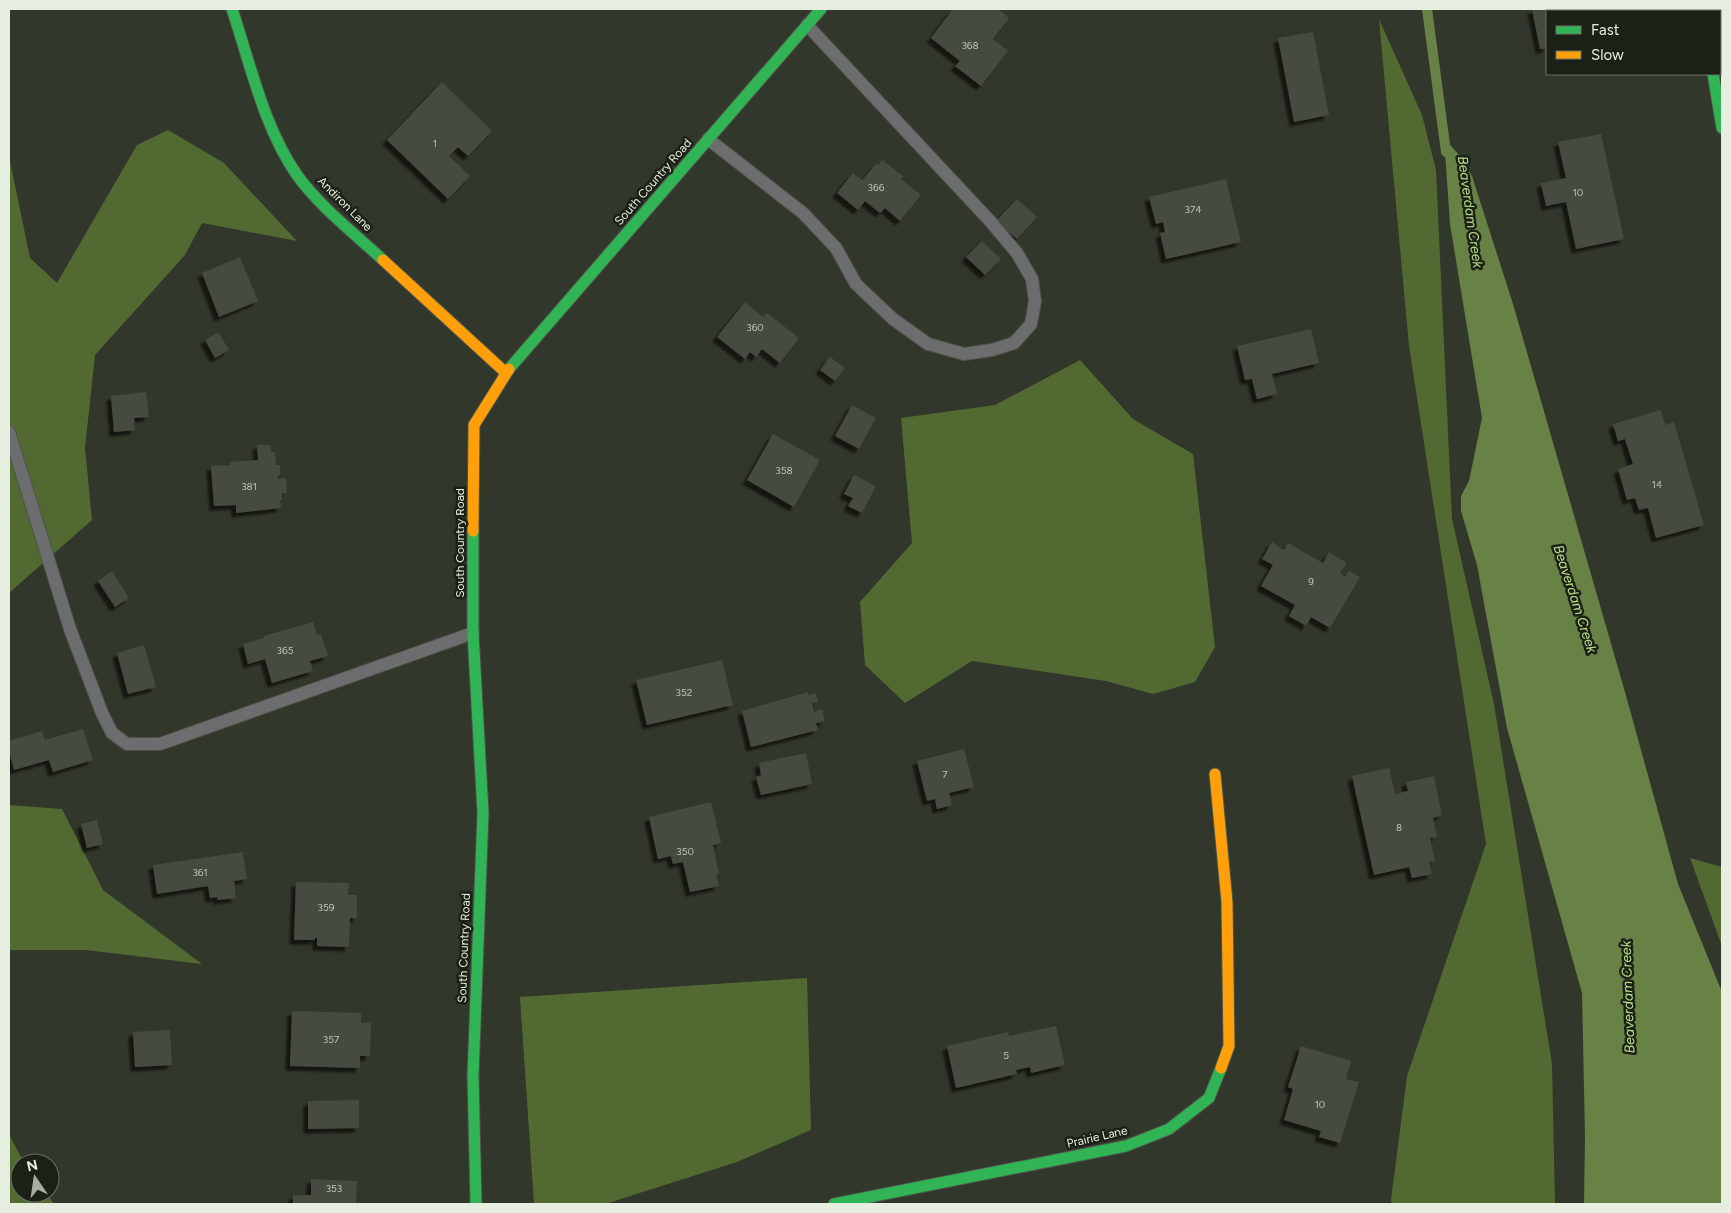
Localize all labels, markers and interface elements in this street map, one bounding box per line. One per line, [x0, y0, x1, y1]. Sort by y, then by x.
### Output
legend [1546, 10, 1721, 75]
text: Fast [1591, 21, 1620, 39]
house number: 368 [961, 39, 979, 52]
text: Slow [1591, 46, 1624, 64]
street label: South Country Road [612, 136, 694, 228]
house number: 1 [433, 137, 437, 150]
water label: Beaverdam Creek [1454, 155, 1486, 270]
street label: Andiron Lane [315, 174, 375, 234]
house number: 366 [868, 181, 885, 194]
house number: 10 [1573, 186, 1583, 199]
house number: 374 [1184, 203, 1202, 216]
house number: 360 [746, 321, 764, 334]
house number: 358 [775, 464, 793, 477]
house number: 14 [1652, 478, 1662, 491]
house number: 381 [241, 480, 257, 493]
street label: South Country Road [453, 488, 467, 598]
water label: Beaverdam Creek [1549, 543, 1601, 656]
house number: 9 [1308, 575, 1314, 588]
house number: 365 [277, 644, 294, 657]
house number: 352 [676, 686, 692, 699]
house number: 7 [942, 768, 948, 781]
house number: 8 [1396, 821, 1402, 834]
house number: 350 [676, 845, 694, 858]
house number: 361 [192, 866, 208, 879]
street label: South Country Road [455, 893, 473, 1003]
house number: 359 [318, 901, 335, 914]
water label: Beaverdam Creek [1617, 939, 1638, 1054]
house number: 357 [323, 1033, 340, 1046]
house number: 5 [1003, 1049, 1009, 1062]
house number: 10 [1315, 1098, 1325, 1111]
street label: Prairie Lane [1065, 1123, 1129, 1151]
north arrow [10, 1153, 60, 1203]
text: N [25, 1156, 39, 1175]
house number: 353 [326, 1182, 342, 1195]

